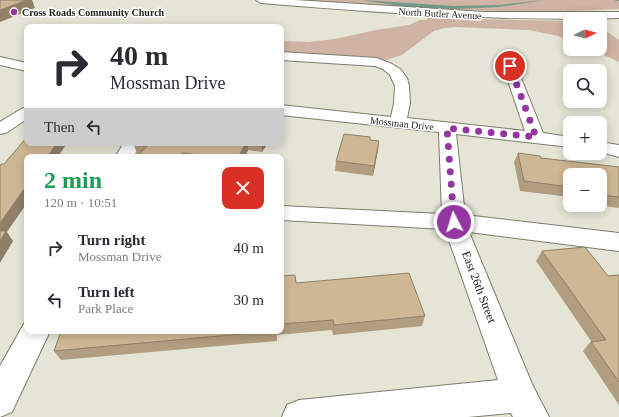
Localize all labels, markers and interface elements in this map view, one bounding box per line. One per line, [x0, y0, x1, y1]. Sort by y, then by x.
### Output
street label: North Butler Avenue [398, 6, 482, 21]
marker: Cross Roads Community Church [9, 7, 19, 17]
place label: Cross Roads Community Church [22, 7, 165, 18]
north arrow [563, 12, 607, 56]
map controls [563, 12, 607, 212]
icon: right [44, 40, 96, 92]
text: 40 m [110, 40, 168, 71]
pin [493, 49, 527, 83]
icon: arrive [499, 55, 521, 77]
button: search [563, 64, 607, 108]
text: Mossman Drive [110, 73, 226, 93]
street label: Mossman Drive [369, 115, 435, 132]
icon: left [83, 116, 105, 138]
button: + [563, 116, 607, 160]
text: Then [44, 119, 75, 135]
text: 2 min [44, 167, 102, 193]
button: close [222, 167, 264, 209]
button: − [563, 168, 607, 212]
text: 120 m · 10:51 [44, 195, 117, 210]
position arrow [433, 201, 475, 243]
text: Turn right [78, 232, 145, 248]
icon: right [44, 237, 66, 259]
text: 40 m [234, 240, 264, 256]
text: Mossman Drive [78, 249, 161, 264]
street label: East 26th Street [459, 249, 499, 326]
text: Turn left [78, 284, 135, 300]
icon: left [44, 289, 66, 311]
text: 30 m [234, 292, 264, 308]
text: Park Place [78, 301, 133, 316]

